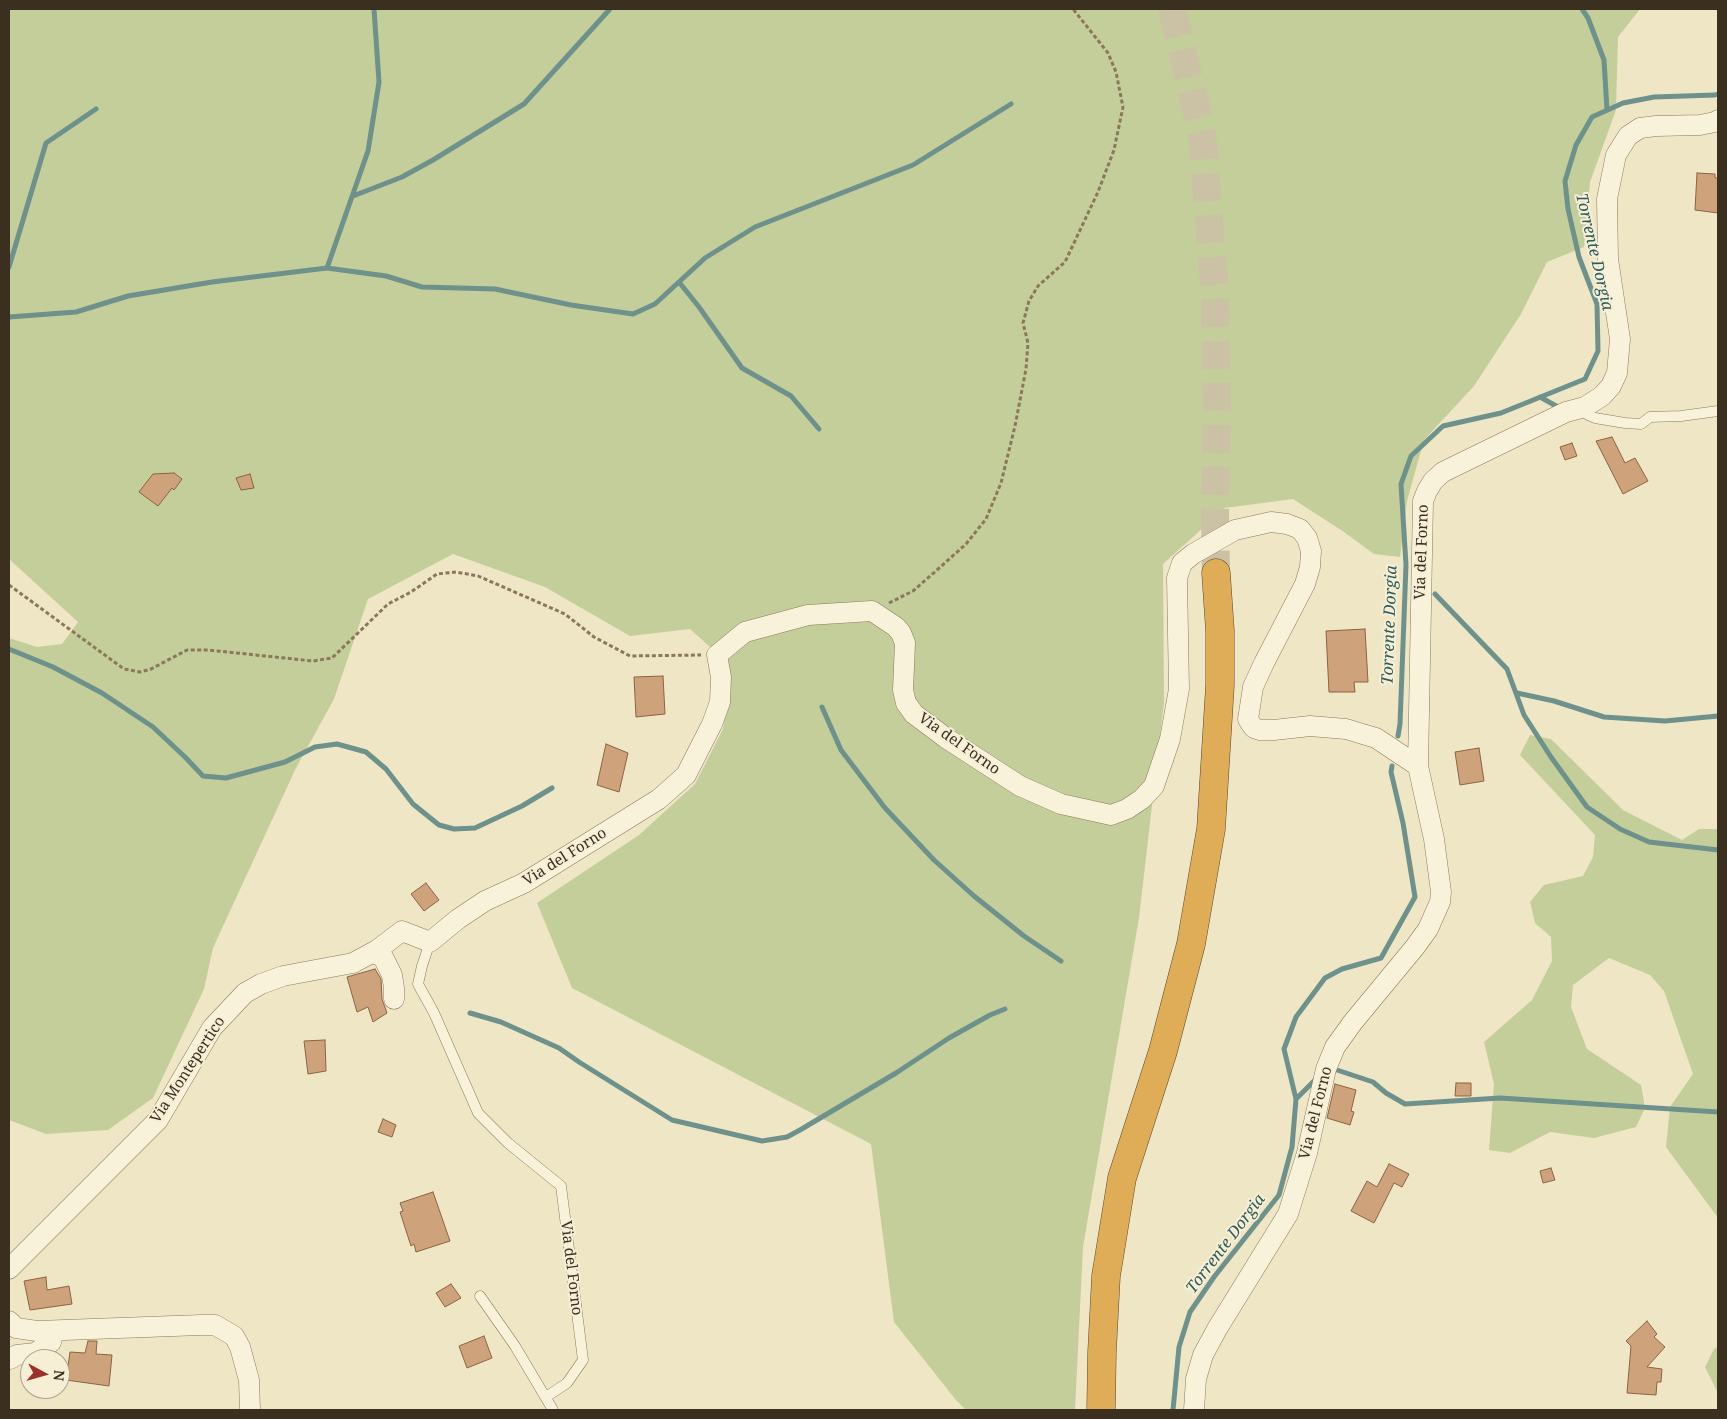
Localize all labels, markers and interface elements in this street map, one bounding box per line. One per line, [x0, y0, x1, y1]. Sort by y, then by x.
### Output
water label: Torrente Dorgia [1571, 192, 1617, 312]
street label: Via del Forno [1411, 504, 1433, 600]
water label: Torrente Dorgia [1378, 565, 1402, 685]
street label: Via del Forno [915, 709, 1003, 779]
street label: Via del Forno [520, 824, 610, 890]
street label: Via Montepertico [147, 1013, 229, 1127]
street label: Via del Forno [1296, 1065, 1336, 1161]
water label: Torrente Dorgia [1182, 1190, 1270, 1298]
street label: Via del Forno [556, 1220, 586, 1316]
north arrow [20, 1349, 70, 1399]
text: N [49, 1369, 69, 1382]

